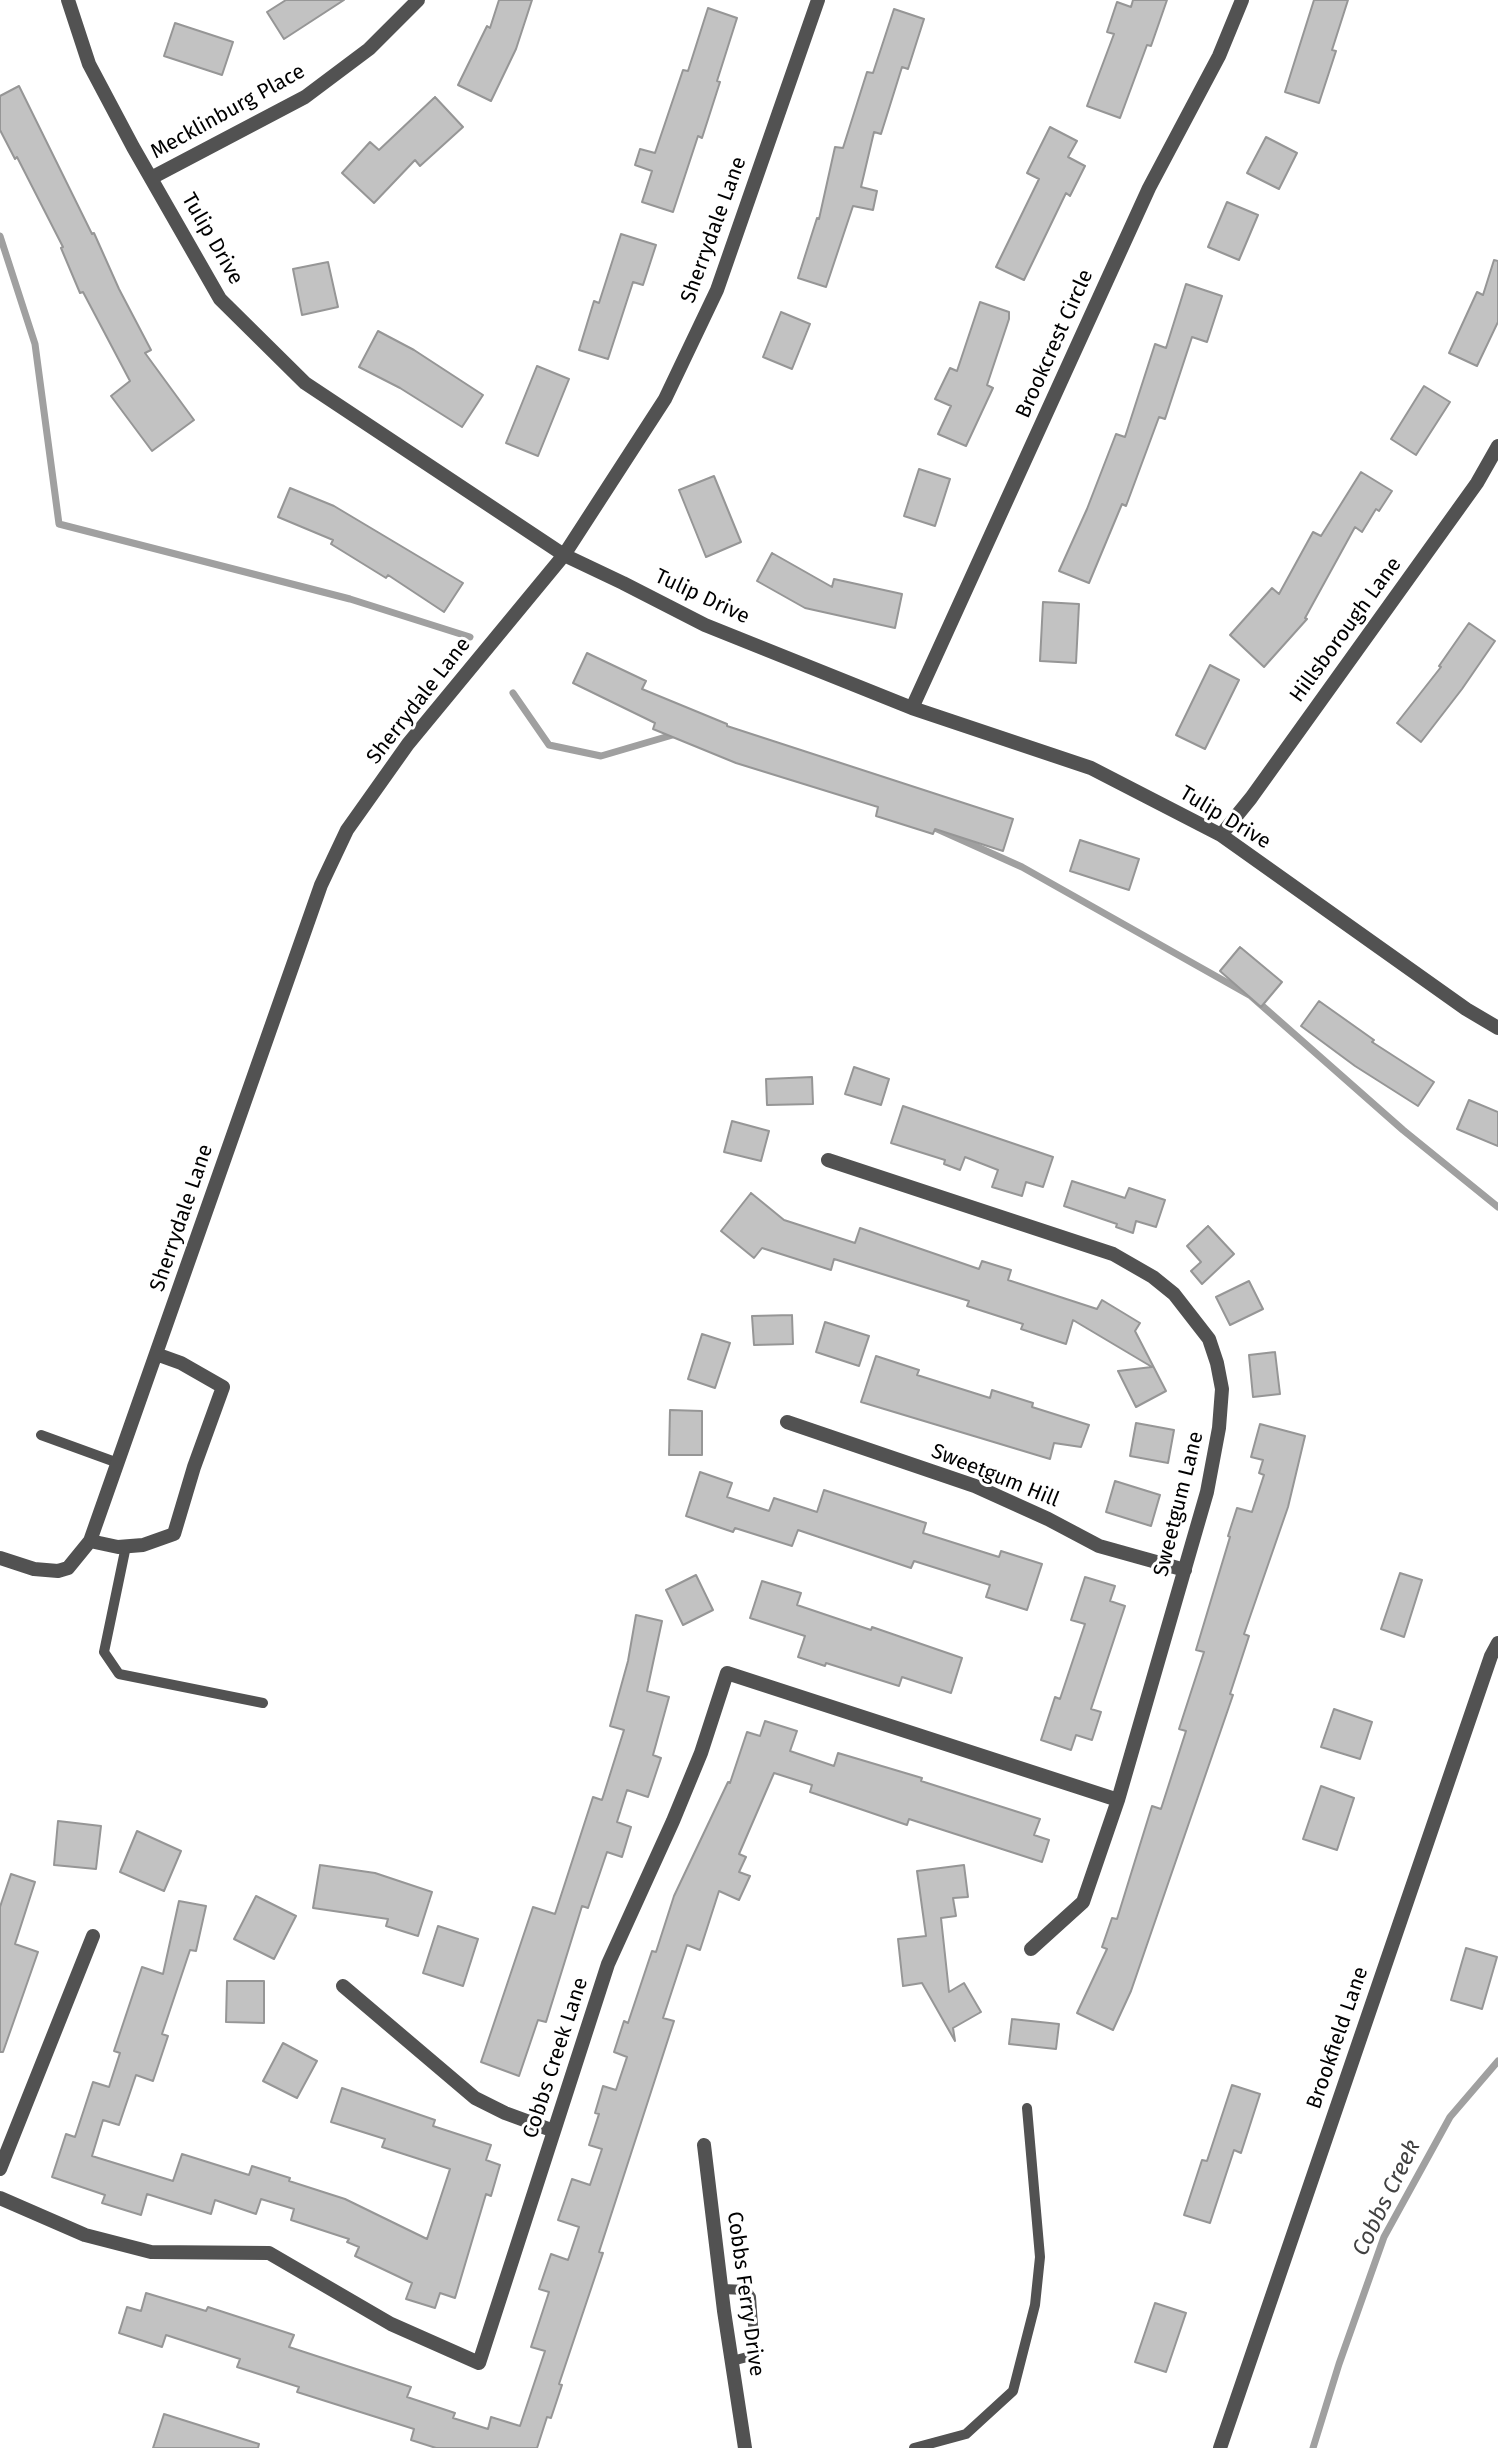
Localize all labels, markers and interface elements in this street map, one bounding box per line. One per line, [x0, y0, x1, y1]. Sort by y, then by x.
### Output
street label: Mecklinburg Place [146, 59, 310, 165]
street label: Sherrydale Lane [676, 153, 752, 307]
street label: Tulip Drive [176, 189, 248, 289]
street label: Brookcrest Circle [1011, 266, 1099, 422]
street label: Hillsborough Lane [1285, 553, 1407, 707]
street label: Tulip Drive [651, 564, 753, 630]
street label: Sherrydale Lane [362, 633, 476, 769]
street label: Tulip Drive [1175, 781, 1275, 855]
street label: Sherrydale Lane [145, 1141, 219, 1295]
street label: Sweetgum Lane [1149, 1429, 1209, 1579]
street label: Sweetgum Hill [927, 1439, 1063, 1513]
street label: Brookfield Lane [1302, 1964, 1374, 2112]
street label: Cobbs Creek Lane [518, 1974, 594, 2142]
water label: Cobbs Creek [1347, 2136, 1427, 2260]
street label: Cobbs Ferry Drive [721, 2210, 769, 2378]

